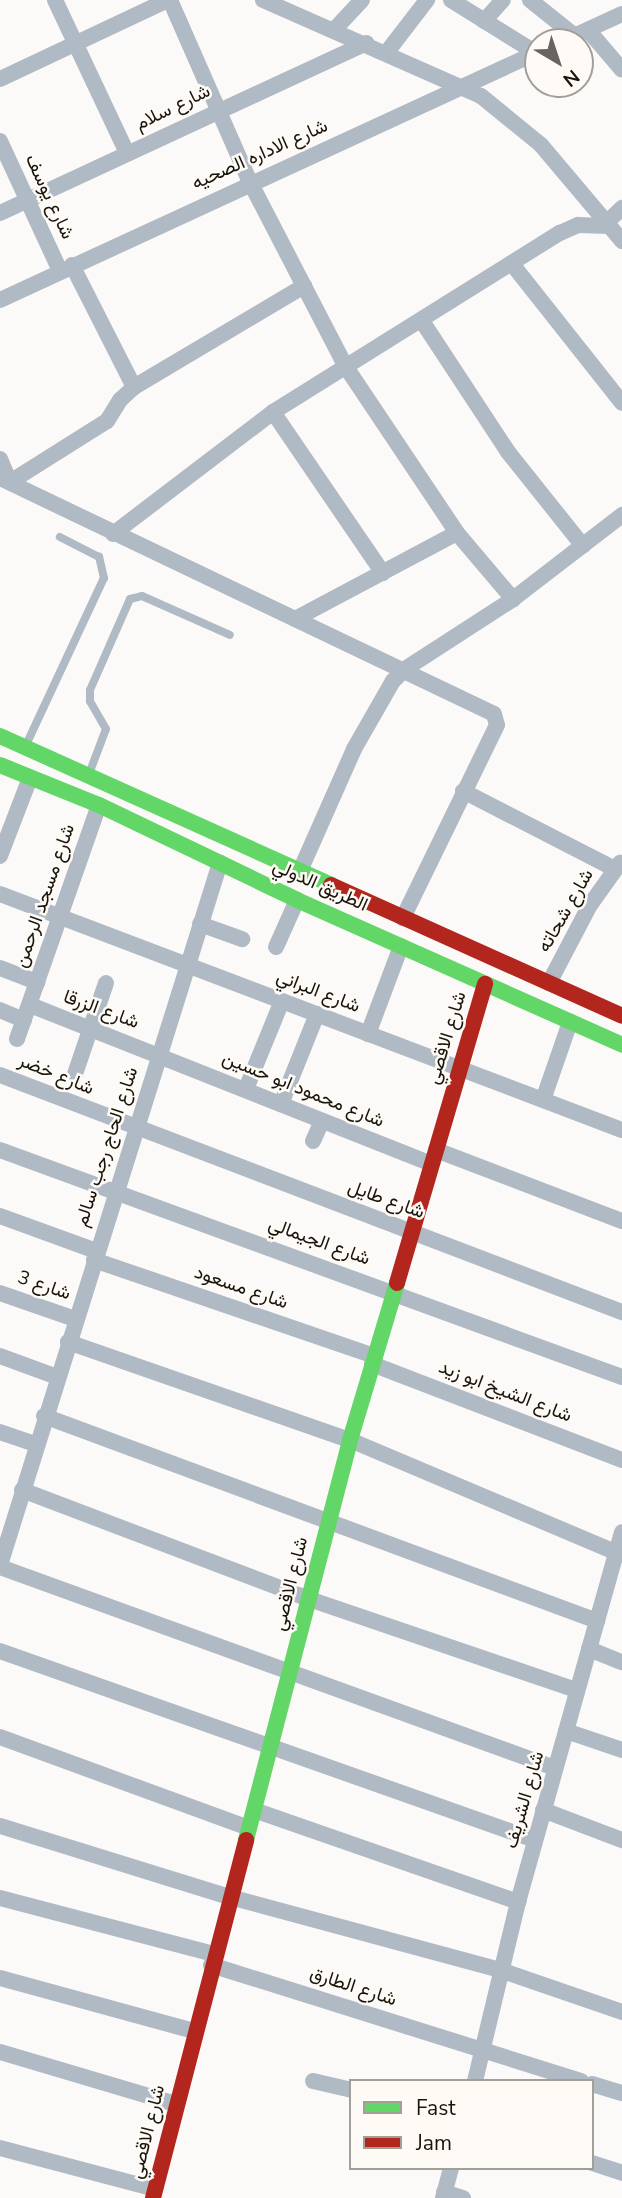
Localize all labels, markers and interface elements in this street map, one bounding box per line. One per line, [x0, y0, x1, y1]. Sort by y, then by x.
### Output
north arrow [524, 28, 594, 98]
text: N [557, 63, 585, 92]
street label: شارع سلام [132, 80, 214, 136]
street label: شارع الاداره الصحيه [188, 115, 332, 195]
street label: شارع يوسف [19, 151, 79, 243]
street label: شارع مسجد الرحمن [10, 821, 80, 971]
street label: الطريق الدولي [269, 855, 371, 917]
street label: شارع شحاته [533, 865, 599, 957]
street label: شارع البراني [273, 966, 363, 1018]
street label: شارع الزرقا [60, 986, 142, 1034]
street label: شارع الاقصي [422, 989, 472, 1087]
street label: شارع محمود ابو حسين [219, 1047, 387, 1133]
street label: شارع خضر [15, 1050, 97, 1100]
street label: شارع الحاج رجب سالم [70, 1064, 144, 1230]
street label: شارع طايل [345, 1176, 427, 1224]
street label: شارع الجيمالي [265, 1213, 373, 1271]
street label: شارع مسعود [191, 1261, 291, 1315]
street label: شارع 3 [15, 1266, 73, 1306]
street label: شارع الشيخ ابو زيد [435, 1356, 575, 1428]
street label: شارع الاقصي [268, 1535, 314, 1633]
street label: شارع الشريف [500, 1749, 550, 1851]
street label: شارع الطارق [307, 1962, 399, 2012]
legend [349, 2079, 594, 2170]
street label: شارع الاقصي [125, 2083, 171, 2181]
text: Fast [416, 2094, 456, 2122]
text: Jam [416, 2129, 452, 2157]

